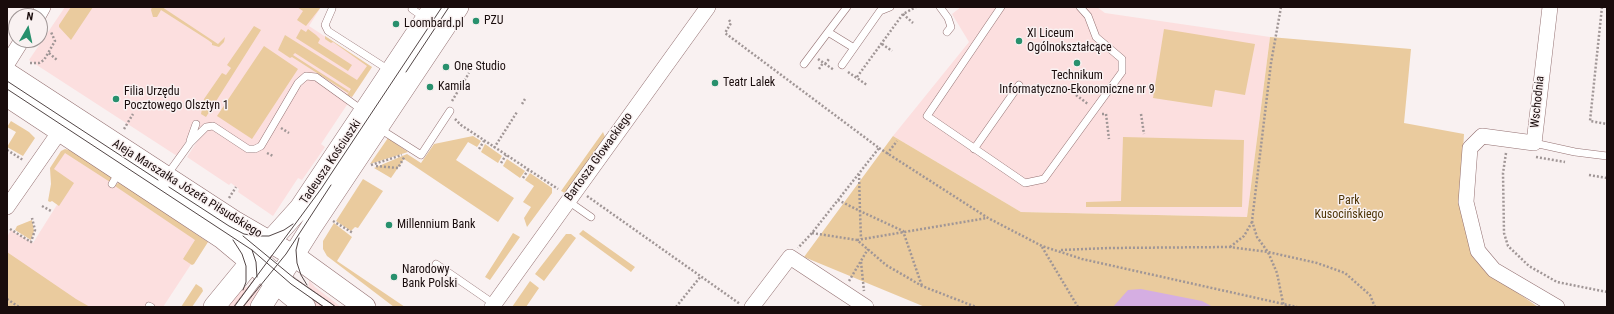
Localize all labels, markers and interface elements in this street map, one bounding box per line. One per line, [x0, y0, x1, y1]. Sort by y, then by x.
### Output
north arrow [8, 8, 48, 48]
text: N [25, 10, 34, 24]
place label: PZU [484, 14, 504, 28]
marker: PZU [471, 16, 481, 26]
place label: Loombard.pl [404, 17, 464, 31]
marker: Loombard.pl [391, 19, 401, 29]
place label: XI Liceum Ogólnokształcące [1027, 27, 1112, 55]
marker: XI Liceum Ogólnokształcące [1014, 36, 1024, 46]
marker: Technikum Informatyczno-Ekonomiczne nr 9 [1072, 58, 1082, 68]
place label: One Studio [454, 60, 506, 74]
marker: One Studio [441, 62, 451, 72]
place label: Technikum Informatyczno-Ekonomiczne nr 9 [999, 69, 1155, 97]
street label: Wschodnia [1528, 75, 1548, 129]
place label: Teatr Lalek [723, 76, 775, 90]
marker: Teatr Lalek [710, 78, 720, 88]
place label: Kamila [438, 80, 471, 94]
marker: Kamila [425, 82, 435, 92]
place label: Filia Urzędu Pocztowego Olsztyn 1 [124, 85, 229, 113]
marker: Filia Urzędu Pocztowego Olsztyn 1 [111, 94, 121, 104]
street label: Bartosza Głowackiego [562, 110, 636, 204]
street label: Tadeusza Kościuszki [297, 117, 365, 207]
street label: Aleja Marszałka Józefa Piłsudskiego [109, 137, 265, 241]
park label: Park Kusocińskiego [1314, 194, 1384, 222]
place label: Millennium Bank [397, 218, 475, 232]
marker: Millennium Bank [384, 220, 394, 230]
place label: Narodowy Bank Polski [402, 263, 457, 291]
marker: Narodowy Bank Polski [389, 272, 399, 282]

